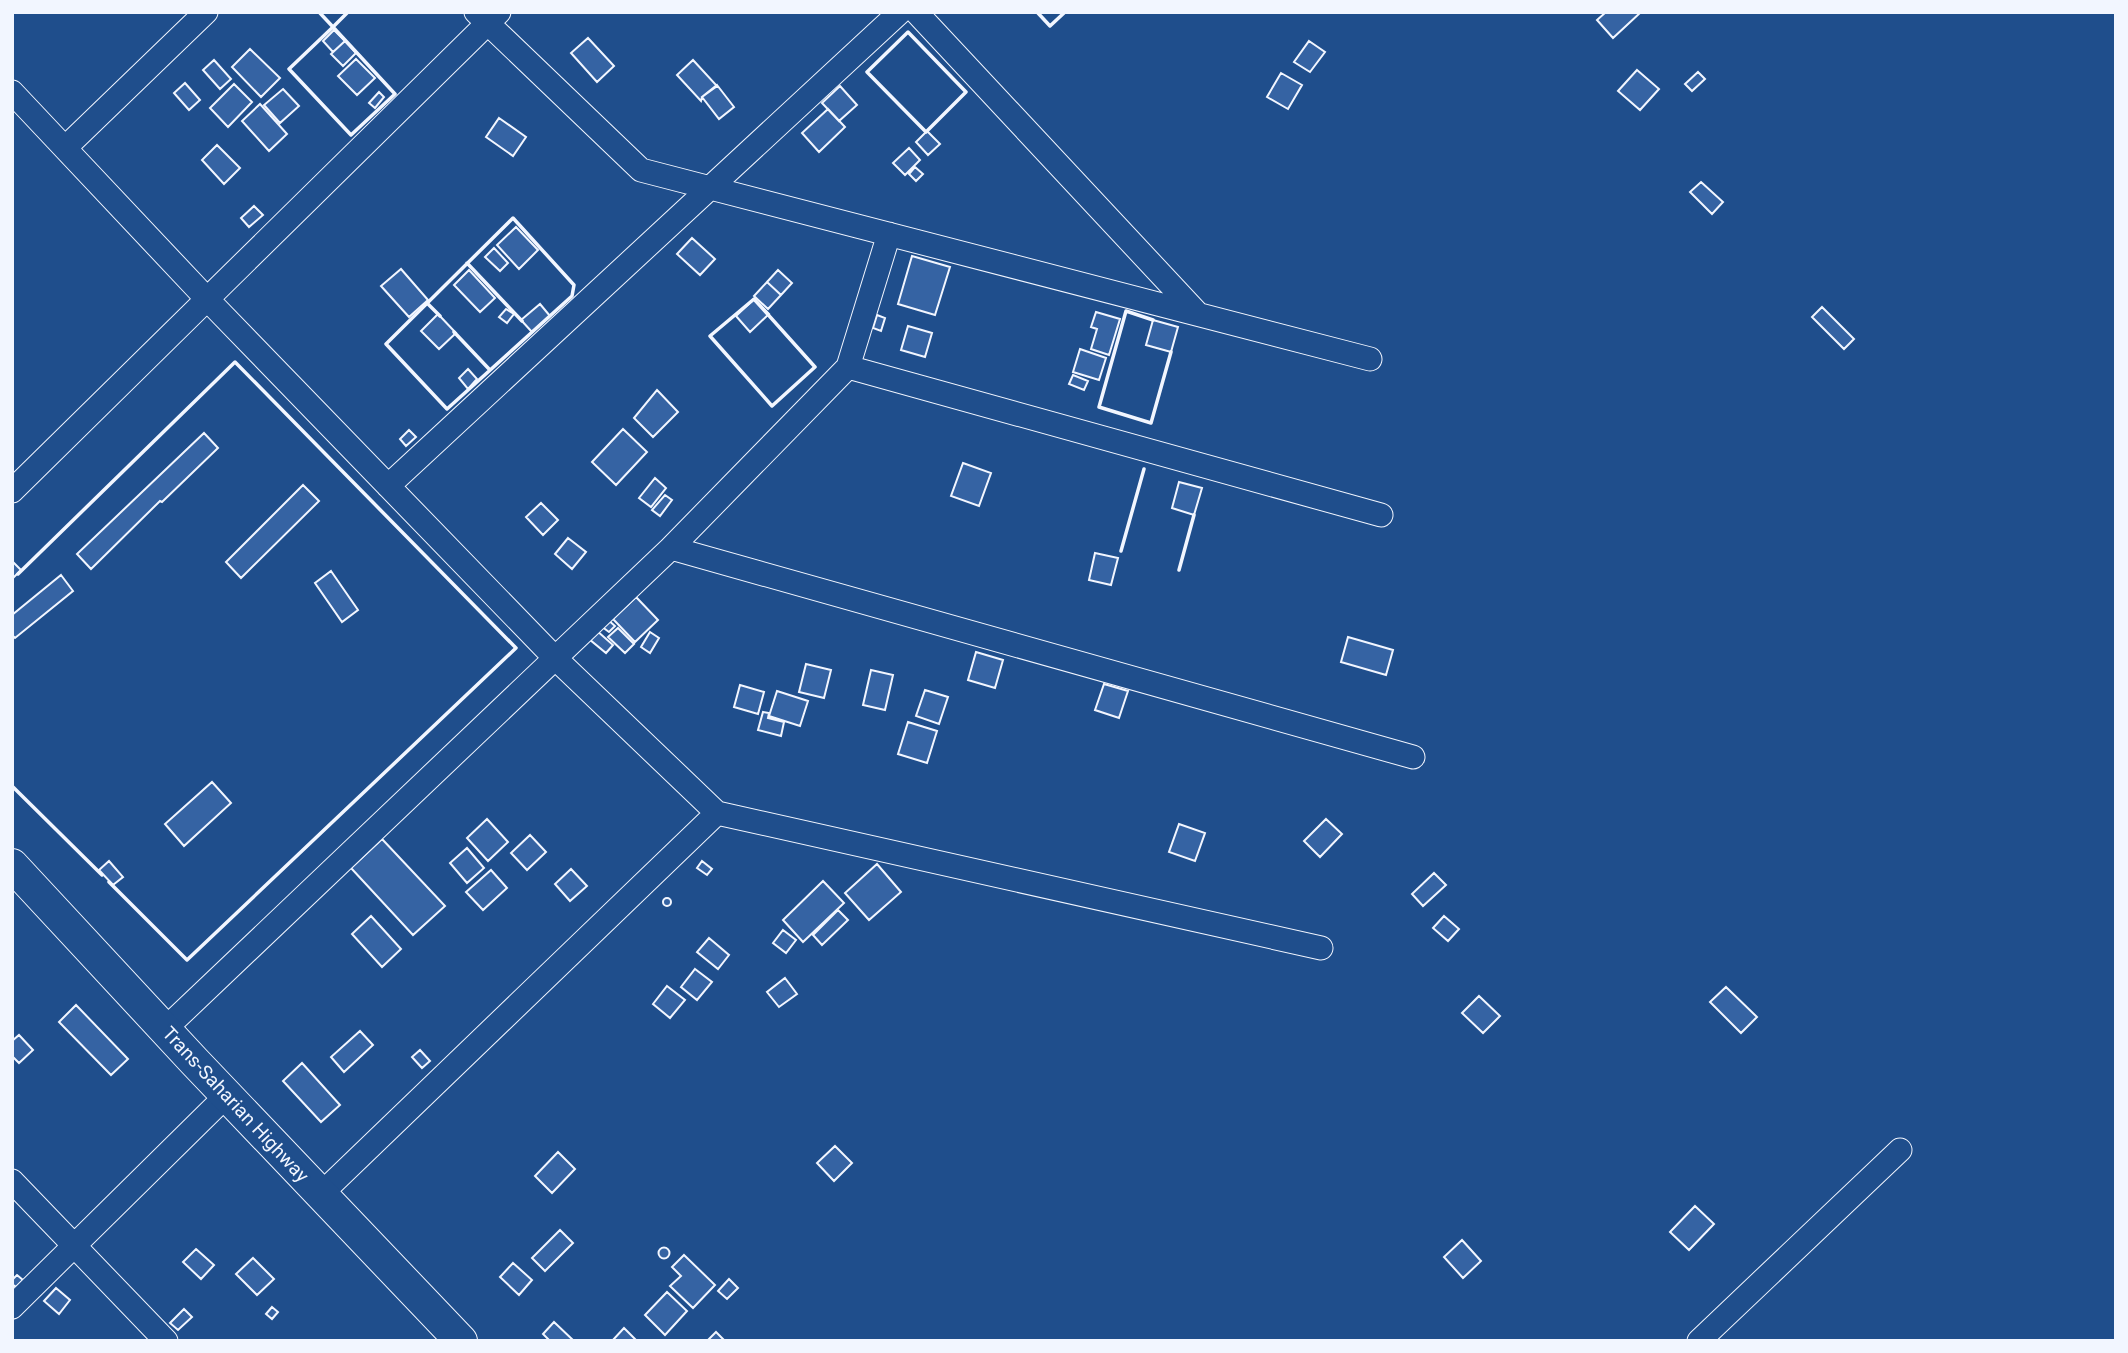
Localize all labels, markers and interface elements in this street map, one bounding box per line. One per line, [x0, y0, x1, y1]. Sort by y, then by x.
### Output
street label: Trans-Saharian Highway [158, 1022, 314, 1187]

